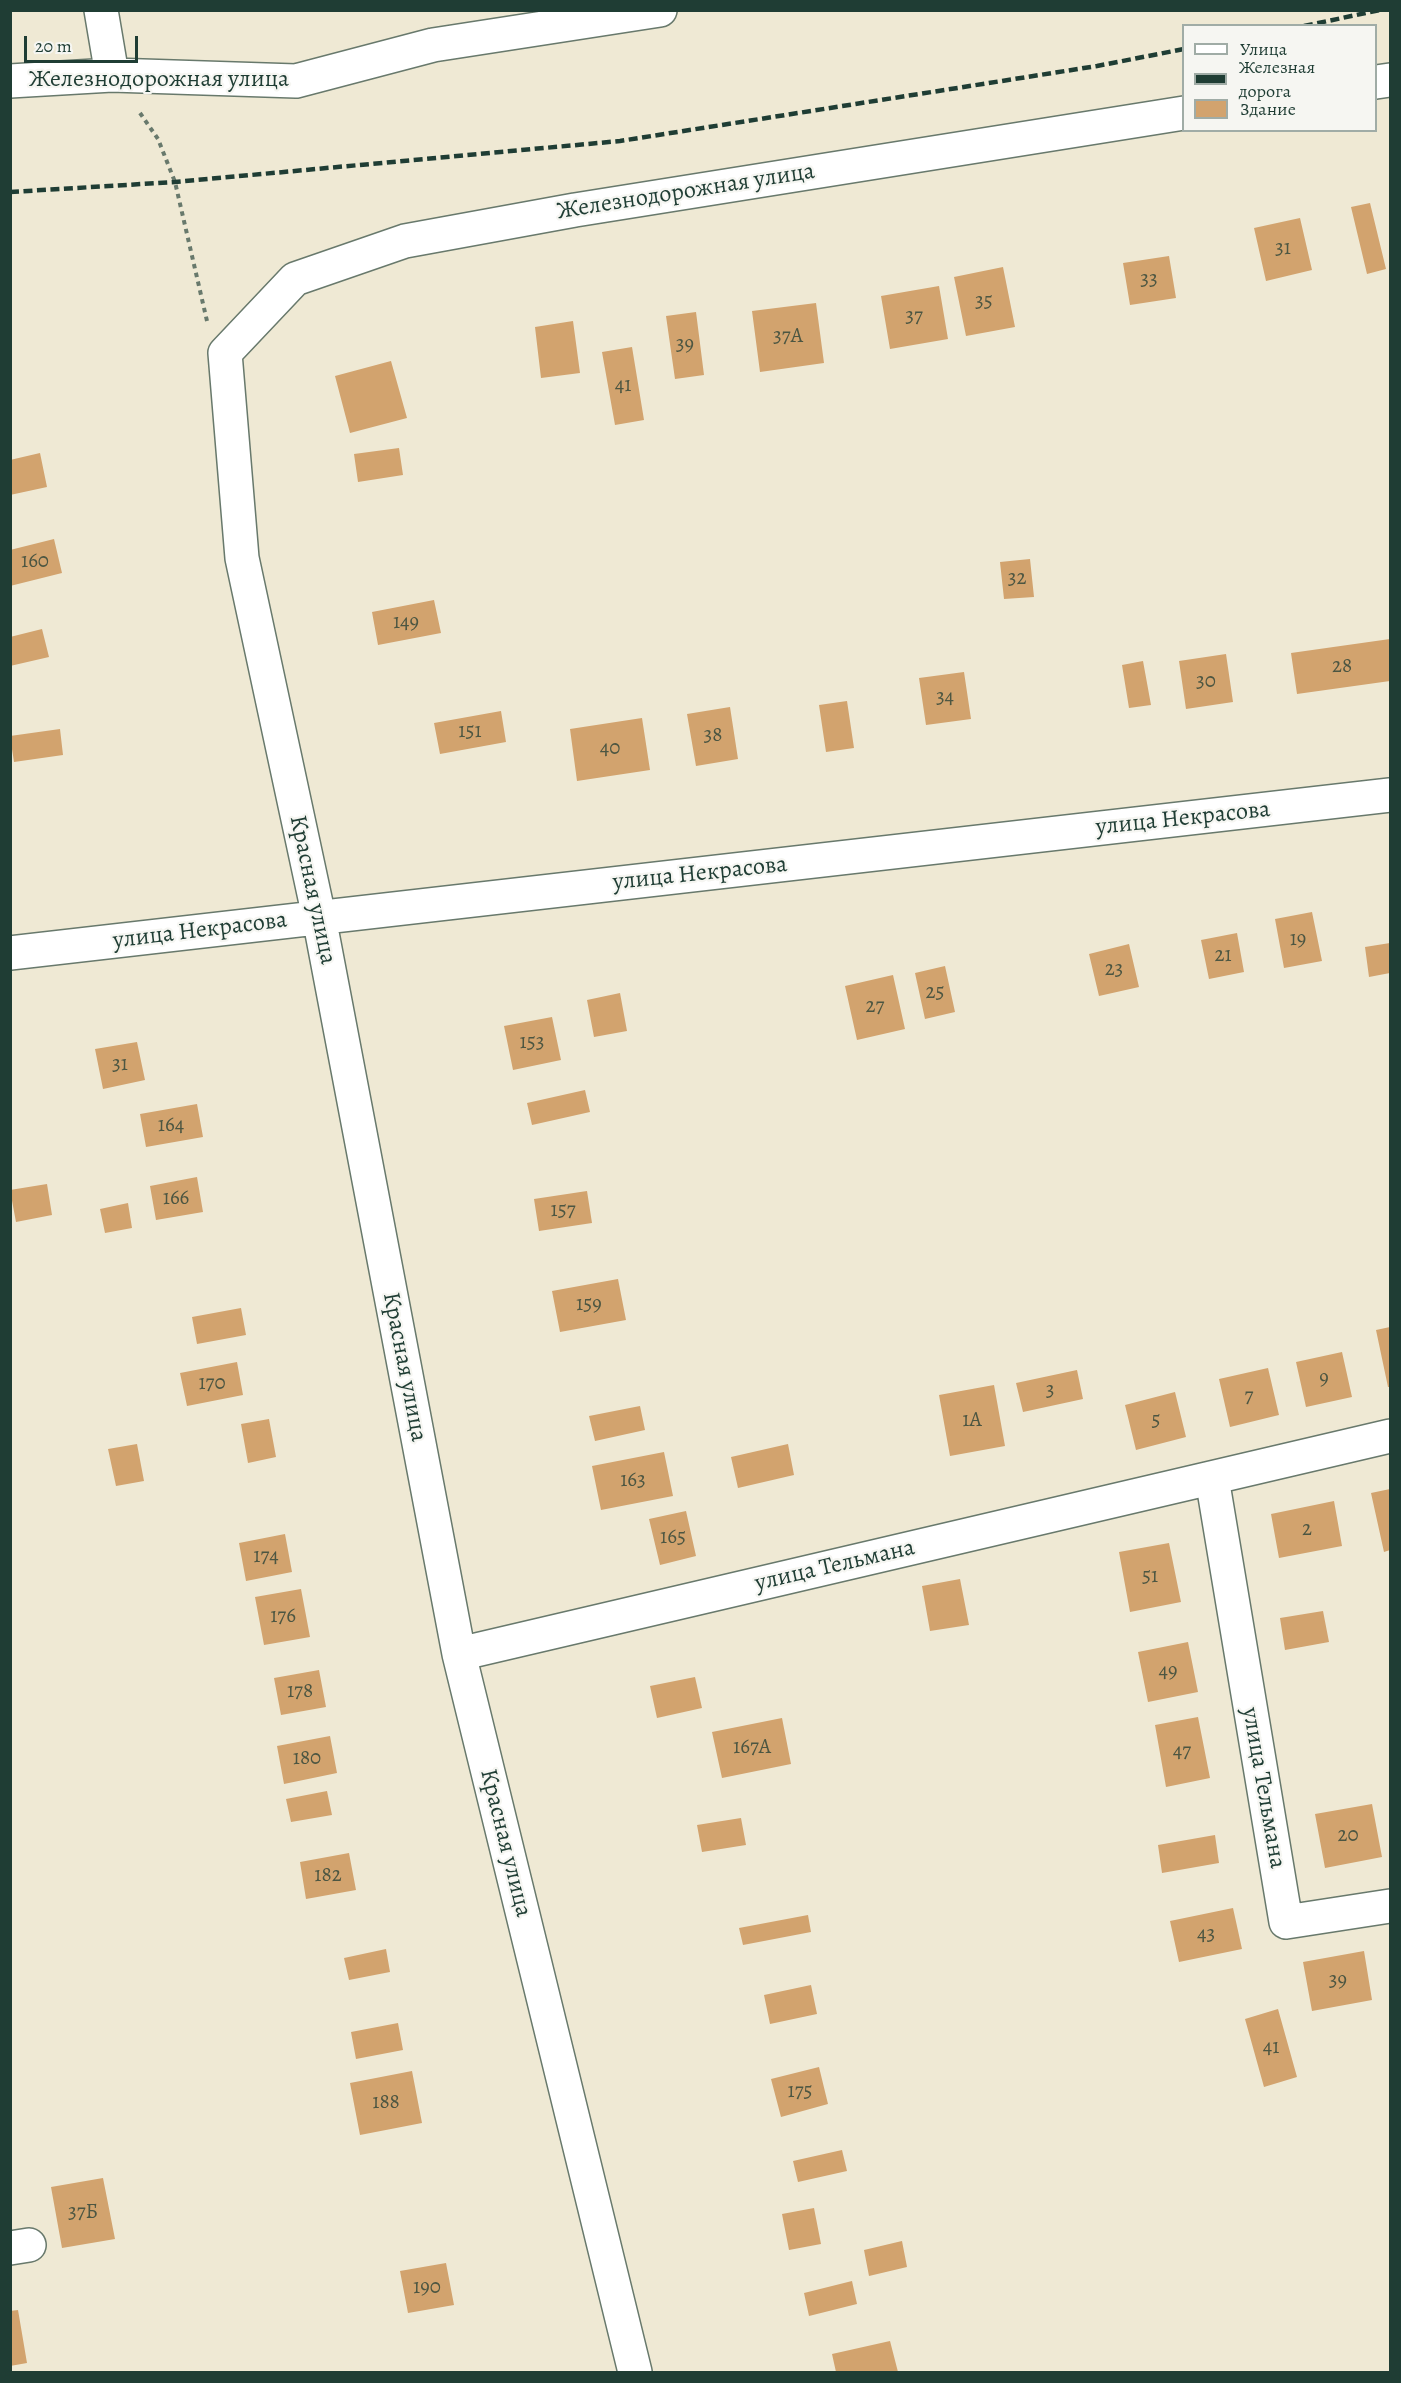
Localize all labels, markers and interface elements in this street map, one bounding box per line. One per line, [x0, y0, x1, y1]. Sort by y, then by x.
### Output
scale bar [27, 24, 141, 62]
legend [1182, 24, 1377, 132]
text: 20 m [35, 34, 72, 58]
text: Улица [1240, 37, 1287, 61]
text: Железная дорога [1239, 55, 1315, 103]
street label: Железнодорожная улица [29, 66, 289, 94]
text: Здание [1240, 97, 1296, 121]
street label: Железнодорожная улица [555, 157, 817, 227]
house number: 31 [1275, 236, 1291, 262]
house number: 33 [1140, 267, 1158, 293]
house number: 35 [975, 289, 993, 315]
house number: 37 [905, 304, 923, 330]
house number: 37А [773, 324, 803, 350]
house number: 39 [676, 332, 694, 358]
house number: 41 [615, 373, 631, 399]
house number: 160 [21, 549, 49, 575]
house number: 32 [1008, 566, 1026, 592]
house number: 149 [393, 610, 419, 636]
house number: 28 [1332, 654, 1352, 680]
house number: 30 [1196, 669, 1216, 695]
house number: 34 [936, 685, 954, 711]
house number: 151 [458, 719, 482, 745]
house number: 38 [704, 723, 722, 749]
house number: 40 [600, 736, 620, 762]
street label: улица Некрасова [1094, 796, 1272, 842]
street label: Красная улица [282, 813, 342, 967]
street label: улица Некрасова [611, 851, 789, 897]
street label: улица Некрасова [111, 906, 289, 956]
house number: 19 [1290, 927, 1306, 953]
house number: 21 [1214, 943, 1232, 969]
house number: 23 [1105, 957, 1123, 983]
house number: 25 [925, 980, 945, 1006]
house number: 27 [866, 994, 884, 1020]
house number: 153 [520, 1030, 544, 1056]
house number: 31 [112, 1052, 128, 1078]
house number: 164 [158, 1113, 184, 1139]
house number: 166 [163, 1186, 189, 1212]
house number: 157 [550, 1198, 576, 1224]
street label: Красная улица [375, 1290, 433, 1444]
house number: 159 [576, 1292, 602, 1318]
house number: 9 [1319, 1366, 1329, 1392]
house number: 170 [198, 1371, 226, 1397]
house number: 3 [1046, 1378, 1054, 1404]
house number: 7 [1245, 1384, 1253, 1410]
house number: 1А [962, 1408, 982, 1434]
house number: 5 [1151, 1408, 1161, 1434]
house number: 163 [620, 1468, 646, 1494]
house number: 2 [1302, 1517, 1312, 1543]
house number: 165 [660, 1525, 686, 1551]
street label: улица Тельмана [752, 1534, 918, 1598]
house number: 174 [253, 1544, 279, 1570]
house number: 51 [1142, 1564, 1158, 1590]
house number: 176 [270, 1604, 296, 1630]
house number: 49 [1158, 1659, 1178, 1685]
house number: 178 [287, 1679, 313, 1705]
street label: улица Тельмана [1235, 1705, 1291, 1871]
house number: 167А [733, 1735, 771, 1761]
house number: 47 [1173, 1739, 1191, 1765]
house number: 180 [293, 1746, 321, 1772]
street label: Красная улица [473, 1766, 537, 1920]
house number: 20 [1337, 1823, 1359, 1849]
house number: 182 [314, 1863, 342, 1889]
house number: 43 [1197, 1922, 1215, 1948]
house number: 39 [1329, 1968, 1347, 1994]
house number: 41 [1263, 2035, 1279, 2061]
house number: 175 [787, 2079, 813, 2105]
house number: 188 [372, 2090, 400, 2116]
house number: 37Б [68, 2200, 98, 2226]
house number: 190 [413, 2275, 441, 2301]

